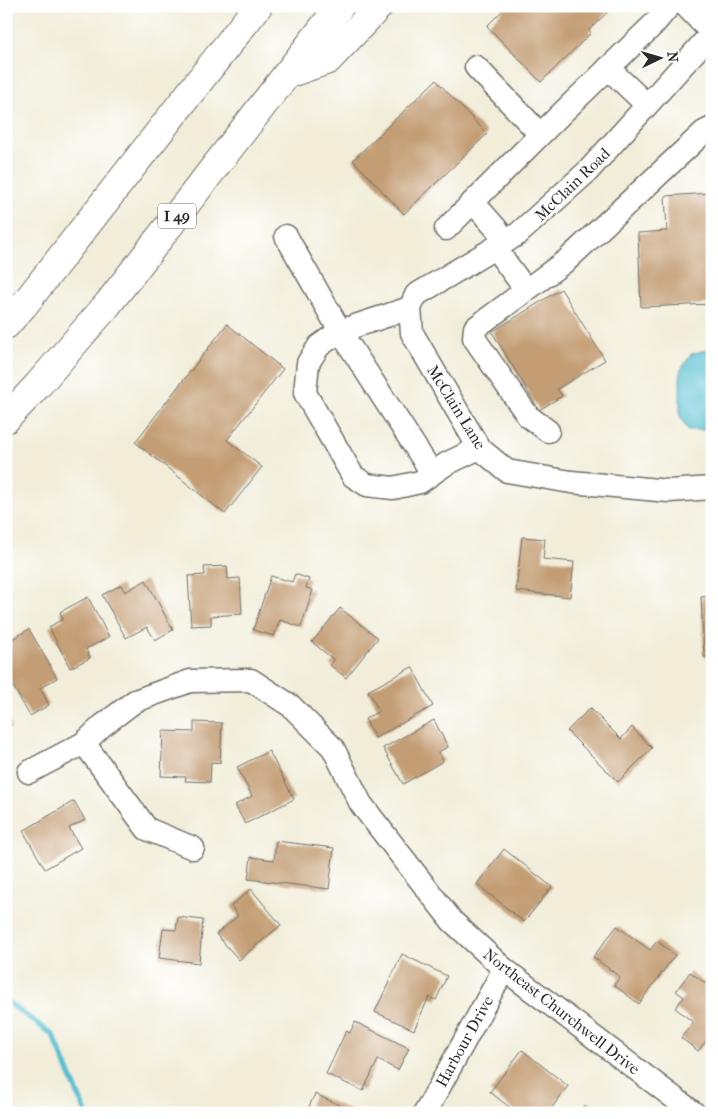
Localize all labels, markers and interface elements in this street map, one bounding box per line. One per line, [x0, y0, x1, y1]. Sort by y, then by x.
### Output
north arrow [636, 32, 686, 82]
text: N [664, 51, 681, 63]
street label: McClain Road [531, 144, 614, 225]
road number: I 49 [158, 204, 196, 228]
street label: McClain Lane [423, 362, 490, 453]
street label: Northeast Churchwell Drive [480, 944, 644, 1079]
street label: Harbour Drive [432, 992, 497, 1090]

